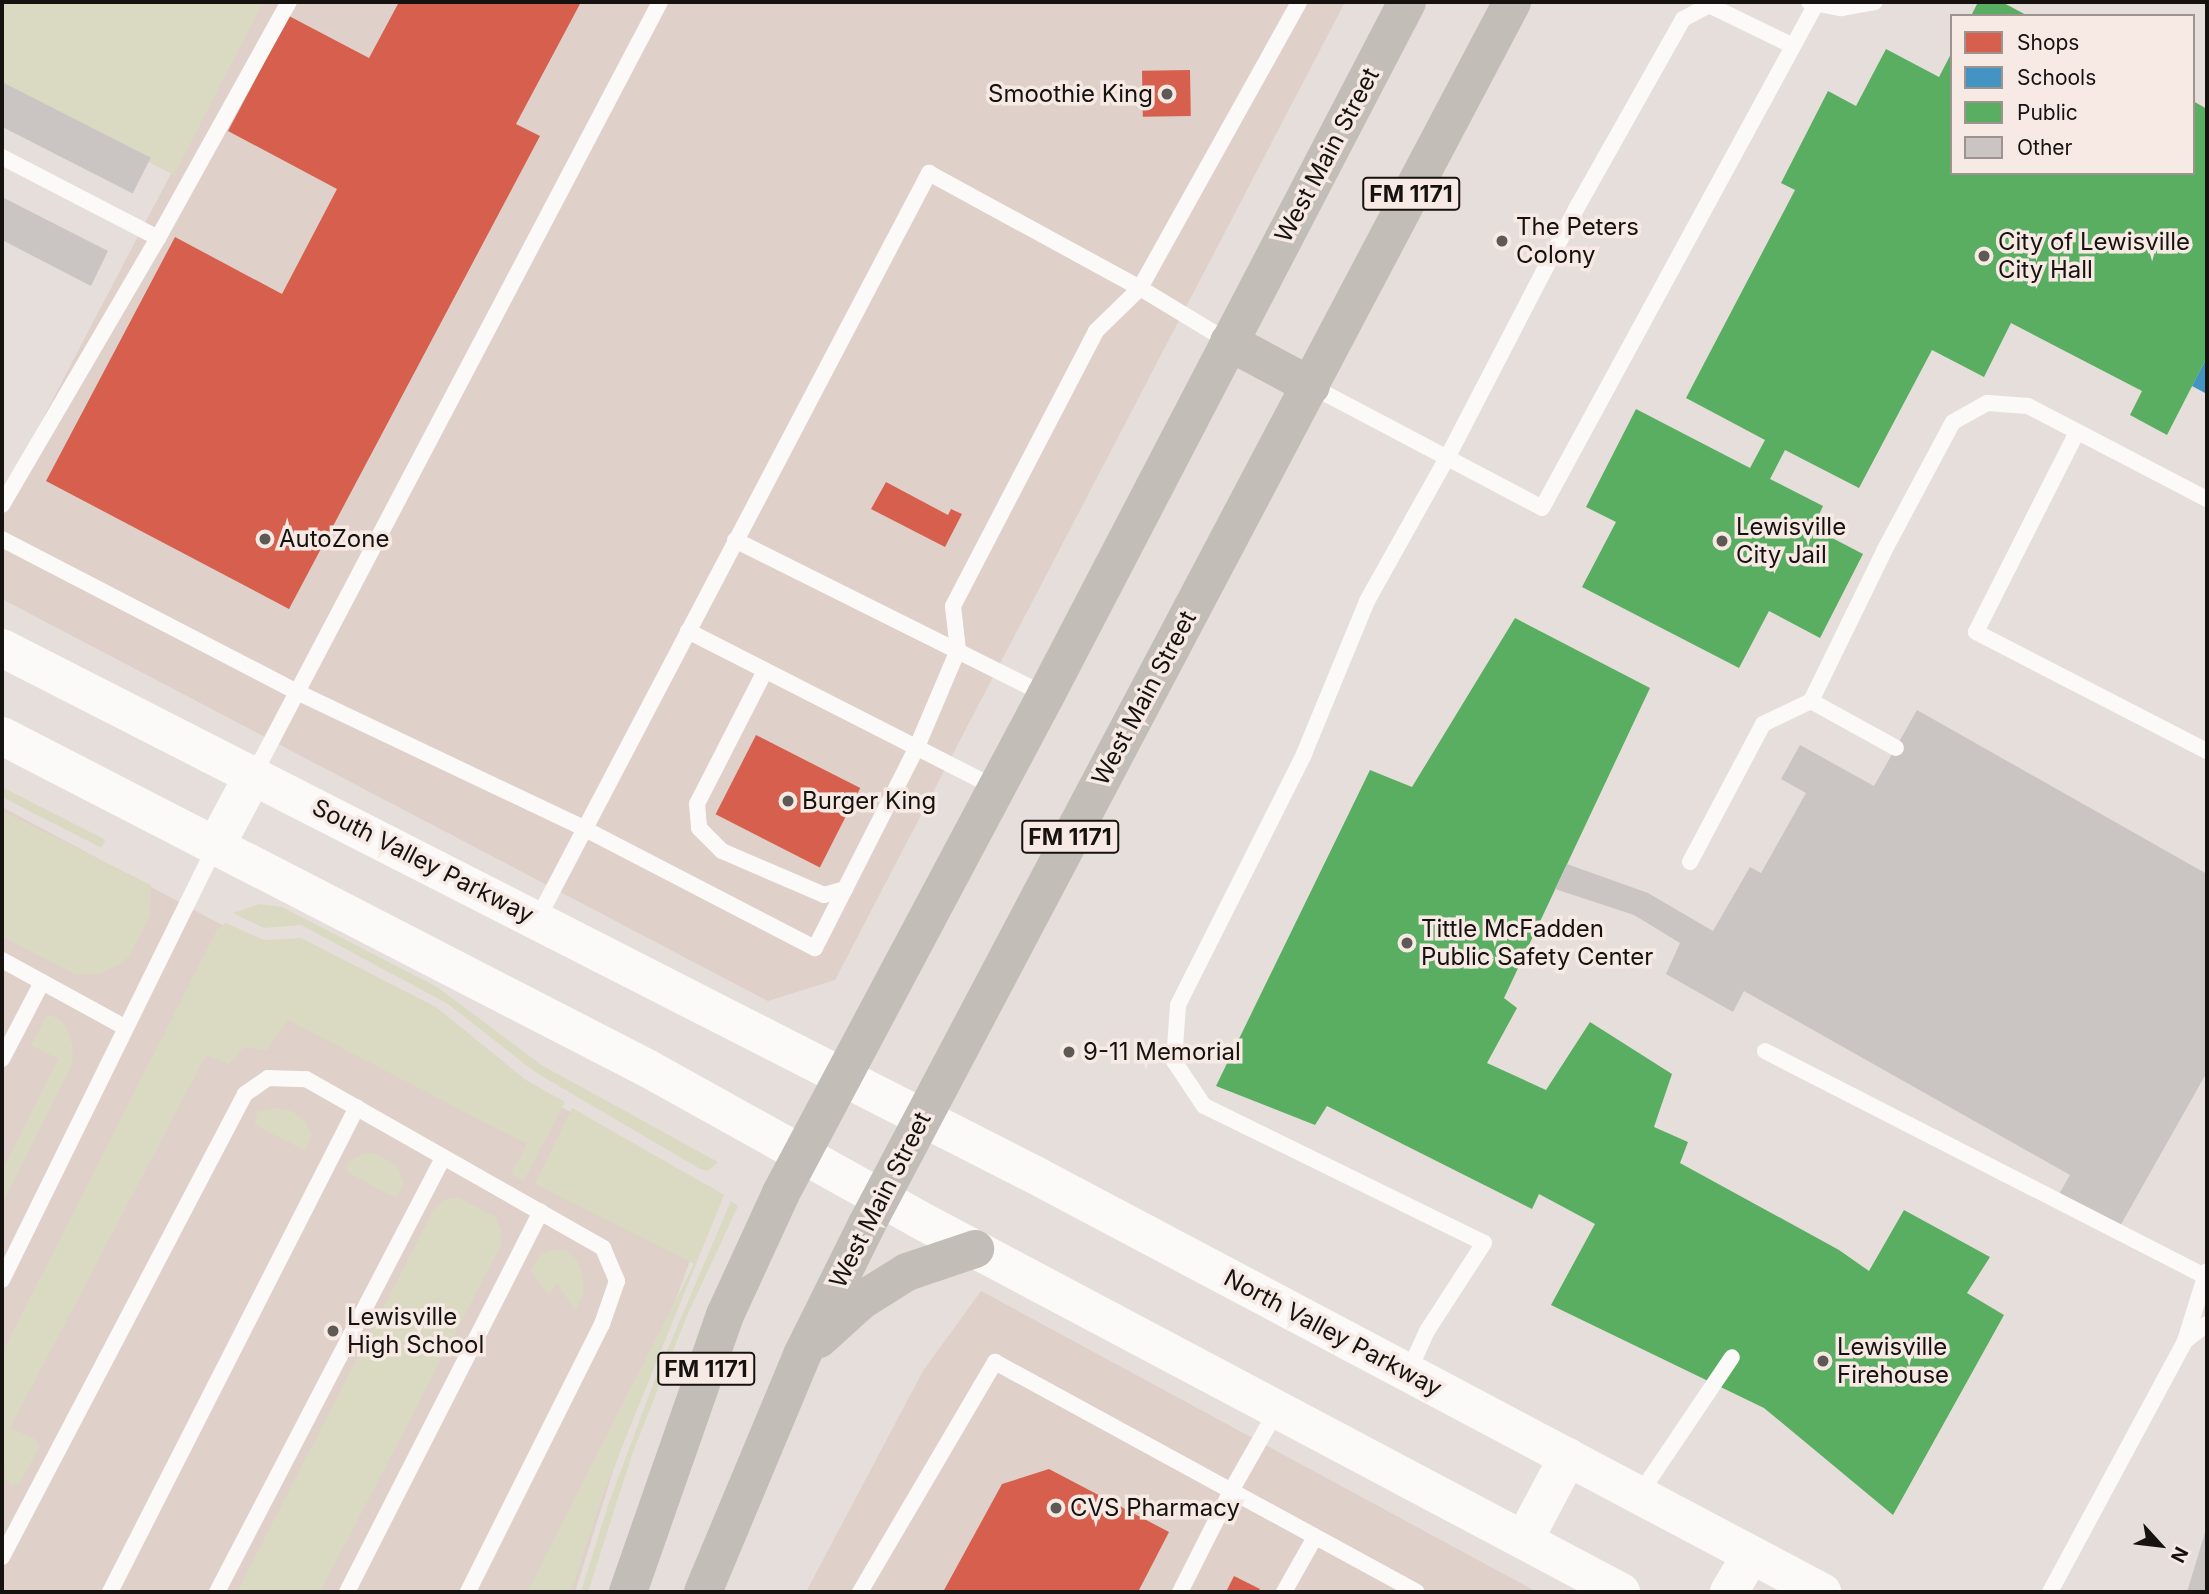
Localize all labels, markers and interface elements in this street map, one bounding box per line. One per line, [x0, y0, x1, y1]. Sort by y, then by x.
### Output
legend [1950, 14, 2195, 175]
text: Shops [2017, 30, 2079, 55]
street label: West Main Street [1269, 63, 1385, 247]
text: Schools [2017, 65, 2096, 90]
place label: Smoothie King [988, 80, 1153, 108]
marker: Smoothie King [1159, 86, 1175, 102]
text: Public [2017, 100, 2078, 125]
text: Other [2017, 135, 2073, 160]
road number: FM 1171 [1362, 174, 1460, 214]
place label: The Peters Colony [1516, 213, 1639, 269]
place label: City of Lewisville City Hall [1998, 228, 2190, 284]
marker: The Peters Colony [1494, 233, 1510, 249]
marker: City of Lewisville City Hall [1976, 248, 1992, 264]
place label: Lewisville City Jail [1736, 513, 1846, 569]
place label: AutoZone [279, 525, 389, 553]
marker: AutoZone [257, 531, 273, 547]
marker: Lewisville City Jail [1714, 533, 1730, 549]
street label: West Main Street [1086, 606, 1202, 790]
place label: Burger King [802, 787, 936, 815]
street label: South Valley Parkway [307, 793, 539, 929]
marker: Burger King [780, 793, 796, 809]
road number: FM 1171 [1021, 818, 1119, 856]
place label: Tittle McFadden Public Safety Center [1421, 915, 1653, 971]
marker: Tittle McFadden Public Safety Center [1399, 935, 1415, 951]
place label: 9-11 Memorial [1083, 1038, 1241, 1066]
marker: 9-11 Memorial [1061, 1044, 1077, 1060]
street label: West Main Street [823, 1107, 937, 1293]
street label: North Valley Parkway [1219, 1263, 1447, 1403]
place label: Lewisville High School [347, 1303, 484, 1359]
marker: Lewisville High School [325, 1323, 341, 1339]
place label: Lewisville Firehouse [1837, 1333, 1949, 1389]
road number: FM 1171 [657, 1350, 755, 1388]
marker: Lewisville Firehouse [1815, 1353, 1831, 1369]
place label: CVS Pharmacy [1070, 1494, 1240, 1522]
marker: CVS Pharmacy [1048, 1500, 1064, 1516]
north arrow [2125, 1510, 2195, 1580]
text: N [2166, 1543, 2193, 1566]

